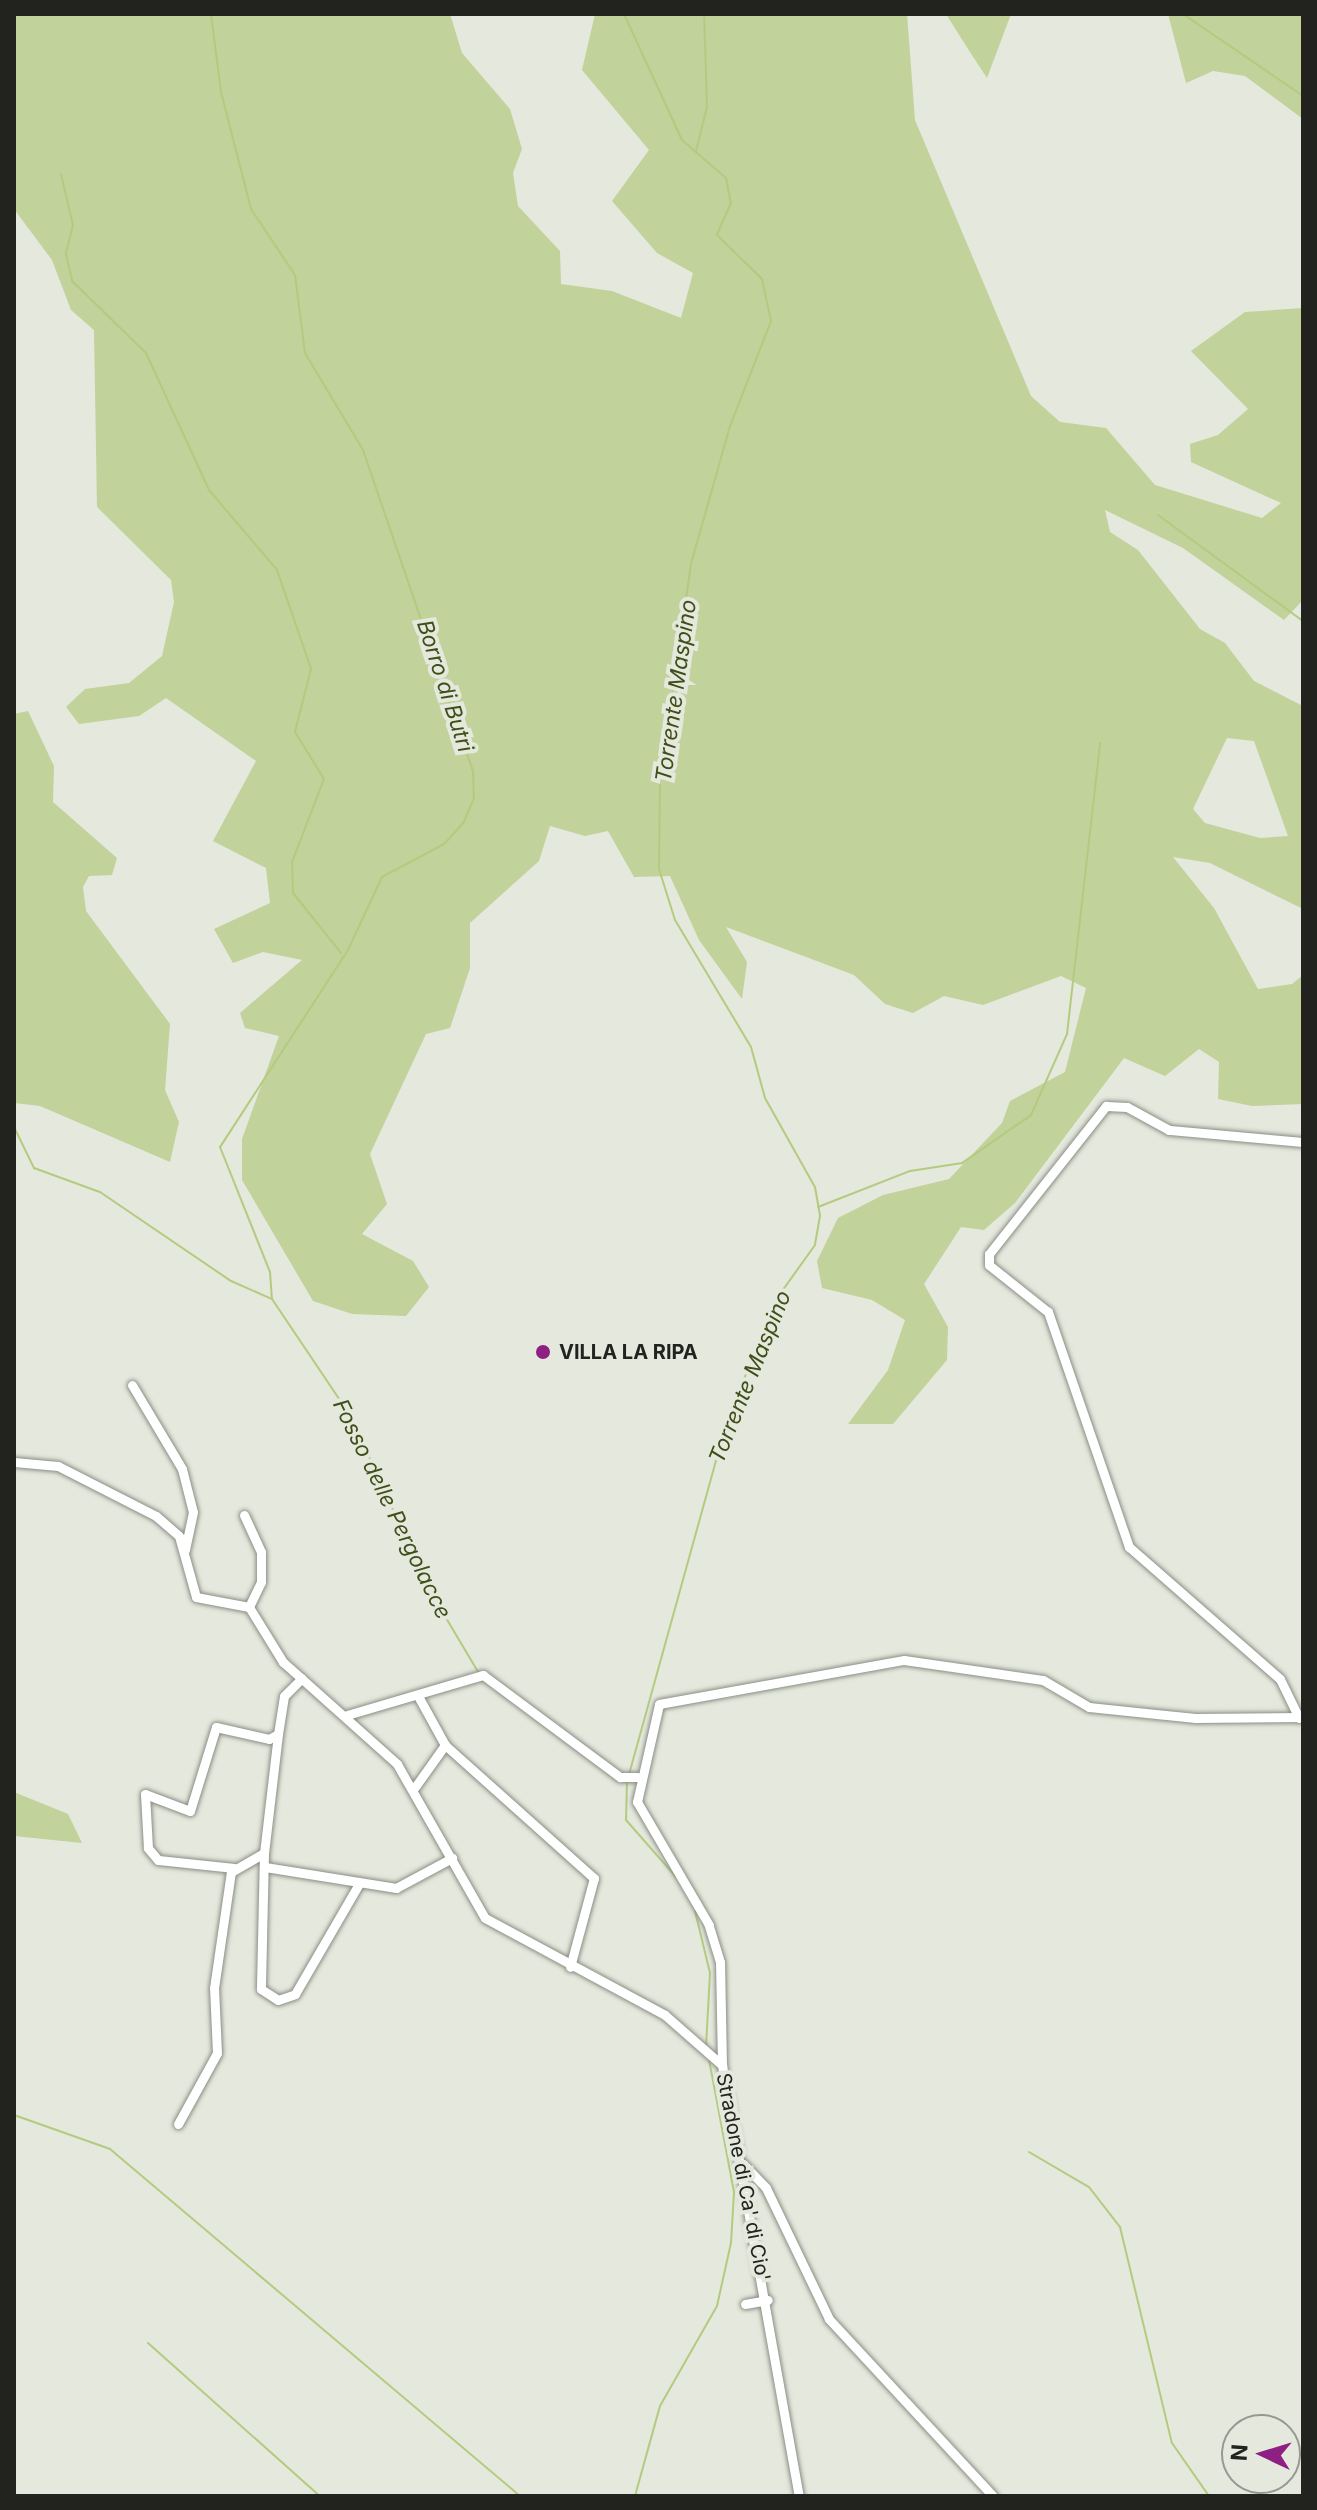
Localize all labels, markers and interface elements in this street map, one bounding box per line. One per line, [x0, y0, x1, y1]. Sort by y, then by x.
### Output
water label: Torrente Maspino [650, 598, 702, 784]
water label: Borro di Butri [411, 617, 479, 755]
water label: Torrente Maspino [703, 1287, 797, 1467]
place label: VILLA LA RIPA [559, 1340, 698, 1364]
marker: VILLA LA RIPA [534, 1343, 552, 1361]
water label: Fosso delle Pergolacce [327, 1395, 457, 1623]
street label: Stradone di Ca' di Cio' [711, 2071, 775, 2283]
north arrow [1221, 2414, 1301, 2494]
text: N [1226, 2443, 1253, 2462]

